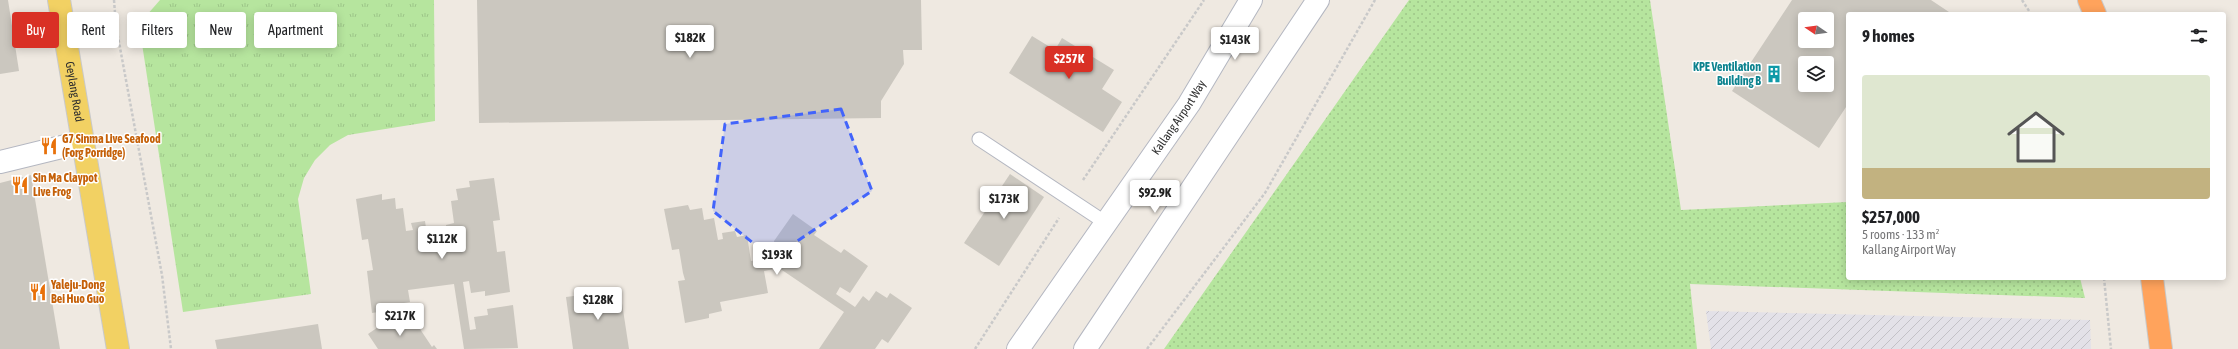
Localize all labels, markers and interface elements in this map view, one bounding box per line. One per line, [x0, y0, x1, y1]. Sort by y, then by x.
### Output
chip: Buy [12, 12, 59, 48]
chip: Rent [67, 12, 119, 48]
chip: Filters [127, 12, 187, 48]
chip: New [195, 12, 246, 48]
chip: Apartment [254, 12, 337, 48]
north arrow [1798, 12, 1834, 48]
map controls [1798, 12, 1834, 92]
pin: $182K [662, 25, 718, 59]
icon: filters [2188, 25, 2210, 47]
text: 9 homes [1862, 26, 1915, 46]
pin: $143K [1207, 27, 1263, 61]
text: $182K [675, 30, 705, 45]
text: $143K [1220, 32, 1250, 47]
pin: $257K [1041, 46, 1097, 80]
text: $257K [1054, 51, 1084, 66]
button: layers [1798, 56, 1834, 92]
street label: Geylang Road [63, 60, 86, 123]
place label: KPE Ventilation Building B [1693, 60, 1761, 88]
building icon: KPE Ventilation Building B [1764, 64, 1784, 84]
street label: Kallang Airport Way [1149, 77, 1209, 157]
icon: home [2000, 101, 2072, 173]
place label: G7 Sinma Live Seafood (Forg Porridge) [62, 132, 161, 160]
restaurant icon: G7 Sinma Live Seafood (Forg Porridge) [39, 136, 59, 156]
place label: Sin Ma Claypot Live Frog [33, 171, 98, 199]
restaurant icon: Sin Ma Claypot Live Frog [10, 175, 30, 195]
pin: $92.9K [1122, 180, 1188, 214]
text: $92.9K [1139, 185, 1171, 200]
pin: $173K [976, 186, 1032, 220]
text: $173K [989, 191, 1019, 206]
text: $257,000 [1862, 207, 1920, 227]
pin: $112K [414, 226, 470, 260]
text: 5 rooms · 133 m² [1862, 227, 1939, 242]
text: $112K [427, 231, 457, 246]
pin: $193K [749, 242, 805, 276]
text: Kallang Airport Way [1862, 242, 1956, 257]
text: $193K [762, 247, 792, 262]
place label: Yaleju-Dong Bei Huo Guo [50, 278, 105, 306]
restaurant icon: Yaleju-Dong Bei Huo Guo [28, 282, 48, 302]
pin: $128K [570, 287, 626, 321]
text: $128K [583, 292, 613, 307]
pin: $217K [372, 303, 428, 337]
text: $217K [385, 308, 415, 323]

